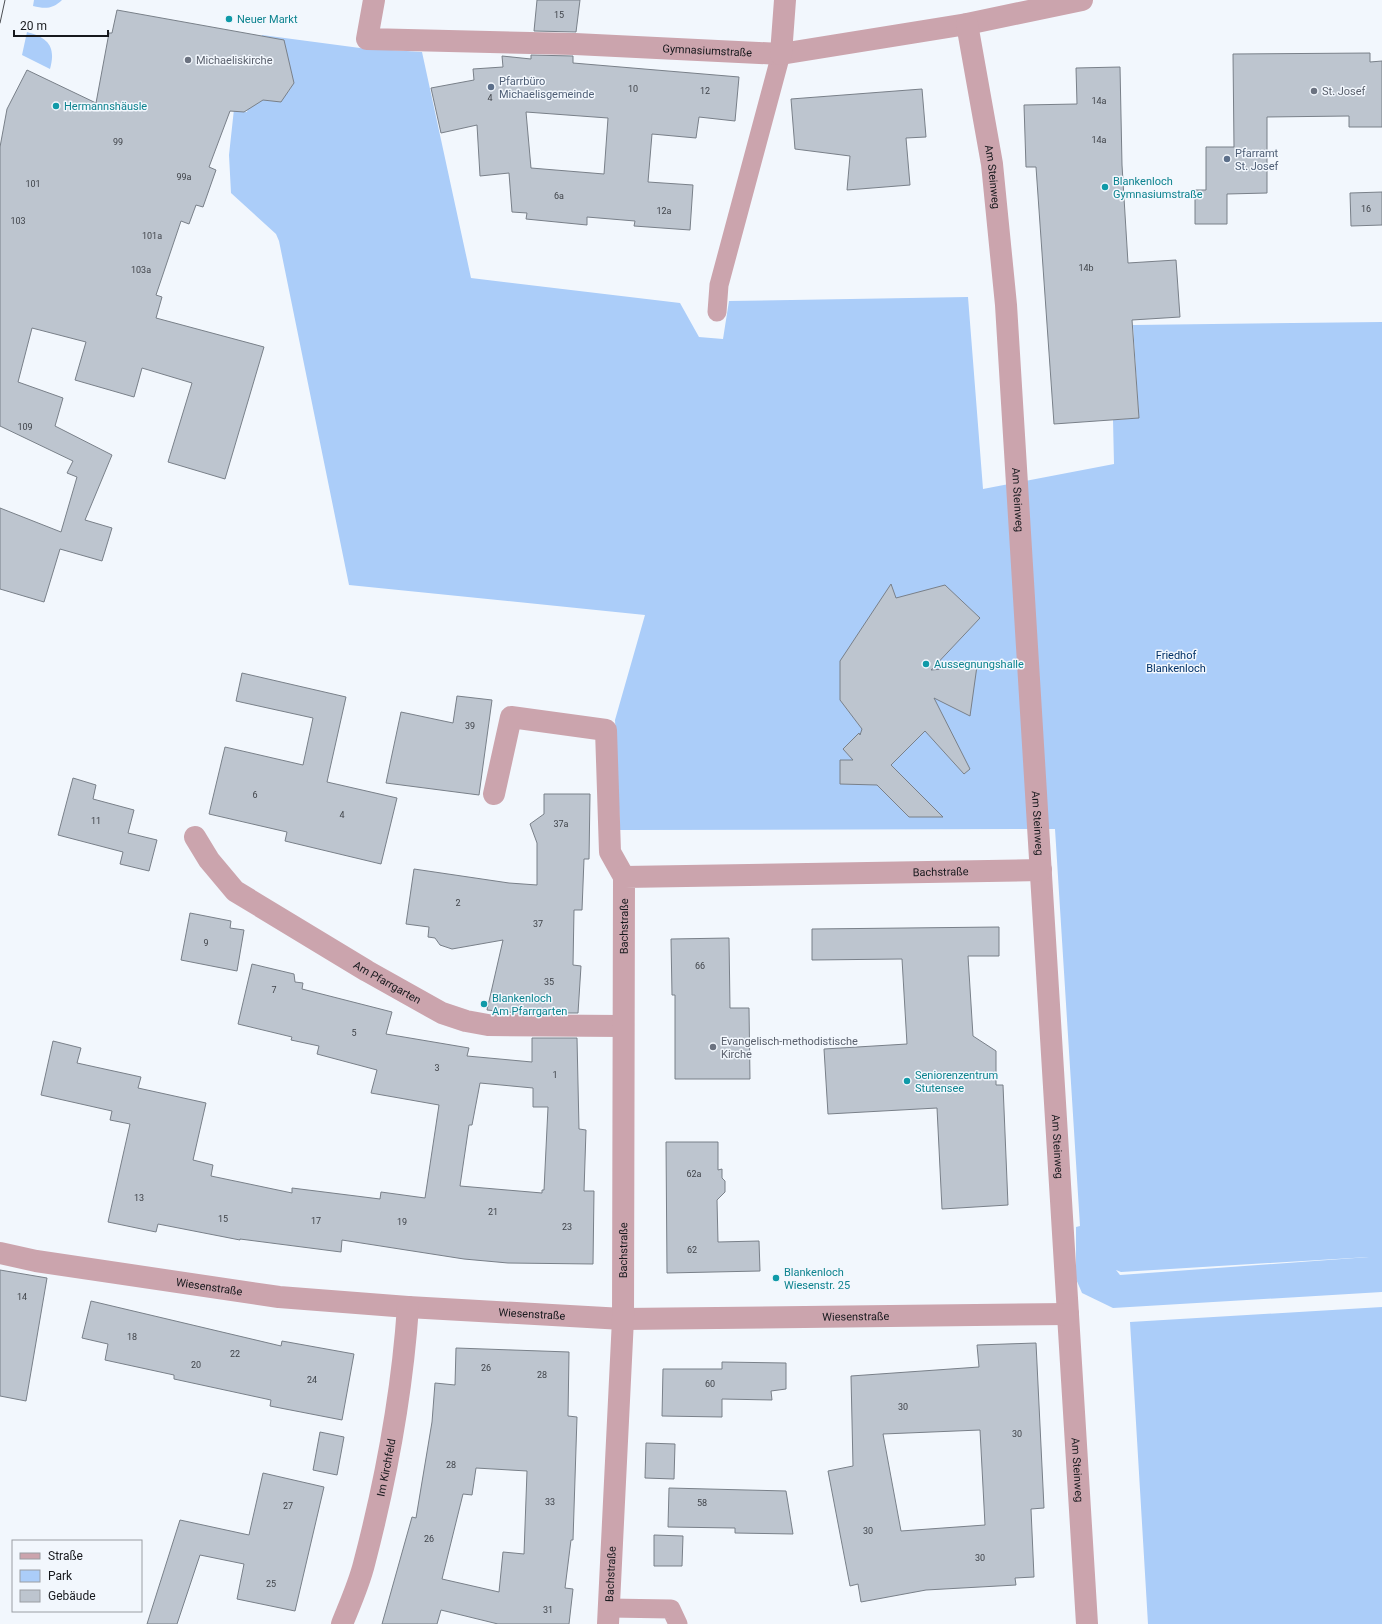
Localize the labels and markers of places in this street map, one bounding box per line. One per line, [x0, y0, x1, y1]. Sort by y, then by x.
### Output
place label: Neuer Markt [237, 13, 298, 26]
marker: Neuer Markt [224, 14, 234, 24]
place label: Michaeliskirche [196, 54, 273, 67]
marker: Michaeliskirche [183, 55, 193, 65]
place label: Pfarrbüro Michaelisgemeinde [499, 75, 594, 101]
marker: Pfarrbüro Michaelisgemeinde [486, 82, 496, 92]
place label: St. Josef [1322, 85, 1366, 98]
marker: St. Josef [1309, 86, 1319, 96]
place label: Hermannshäusle [64, 100, 147, 113]
marker: Hermannshäusle [51, 101, 61, 111]
place label: Pfarramt St. Josef [1235, 147, 1279, 173]
marker: Pfarramt St. Josef [1222, 154, 1232, 164]
place label: Blankenloch Gymnasiumstraße [1113, 175, 1203, 201]
marker: Blankenloch Gymnasiumstraße [1100, 182, 1110, 192]
place label: Aussegnungshalle [934, 658, 1024, 671]
marker: Aussegnungshalle [921, 659, 931, 669]
place label: Blankenloch Am Pfarrgarten [492, 992, 567, 1018]
marker: Blankenloch Am Pfarrgarten [479, 999, 489, 1009]
place label: Evangelisch-methodistische Kirche [721, 1035, 858, 1061]
marker: Evangelisch-methodistische Kirche [708, 1042, 718, 1052]
place label: Seniorenzentrum Stutensee [915, 1069, 998, 1095]
marker: Seniorenzentrum Stutensee [902, 1076, 912, 1086]
place label: Blankenloch Wiesenstr. 25 [784, 1266, 850, 1292]
marker: Blankenloch Wiesenstr. 25 [771, 1273, 781, 1283]

